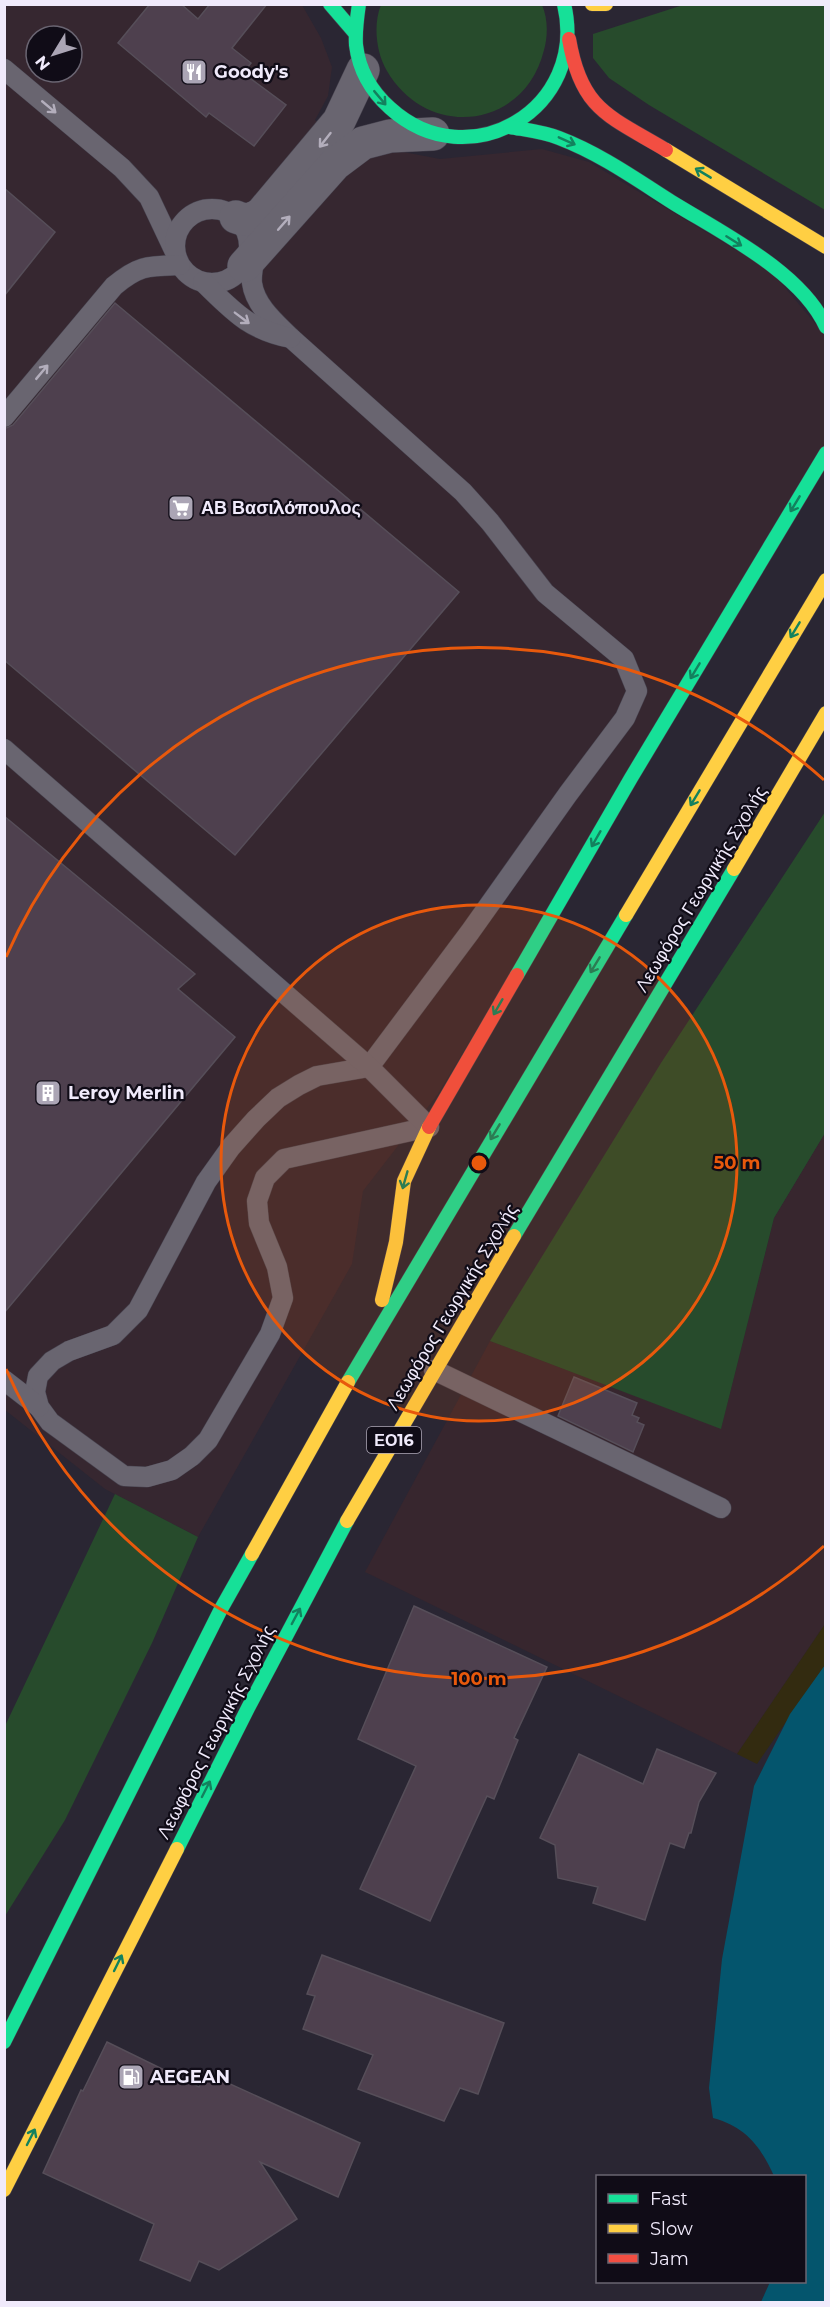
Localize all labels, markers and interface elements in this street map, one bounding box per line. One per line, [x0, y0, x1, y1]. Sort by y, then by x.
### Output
north arrow [24, 24, 84, 84]
text: N [31, 52, 54, 74]
restaurant icon: Goody's [179, 57, 209, 87]
place label: Goody's [214, 61, 289, 83]
one-way arrow [374, 90, 387, 106]
one-way arrow [41, 100, 56, 114]
one-way arrow [318, 131, 331, 147]
one-way arrow [557, 136, 575, 148]
one-way arrow [695, 166, 712, 178]
one-way arrow [277, 216, 291, 231]
one-way arrow [725, 235, 742, 247]
one-way arrow [234, 312, 250, 325]
one-way arrow [35, 365, 49, 380]
supermarket icon: ΑΒ Βασιλόπουλος [166, 493, 196, 523]
one-way arrow [789, 495, 801, 512]
place label: ΑΒ Βασιλόπουλος [201, 497, 361, 519]
one-way arrow [789, 621, 801, 638]
one-way arrow [689, 662, 701, 679]
street label: Λεωφόρος Γεωργικής Σχολής [631, 782, 772, 996]
one-way arrow [689, 789, 701, 806]
one-way arrow [590, 830, 602, 847]
one-way arrow [589, 956, 601, 973]
one-way arrow [492, 998, 504, 1015]
building icon: Leroy Merlin [33, 1078, 63, 1108]
place label: Leroy Merlin [68, 1082, 185, 1104]
one-way arrow [489, 1123, 501, 1140]
text: 50 m [714, 1152, 760, 1174]
centre of rings [469, 1153, 489, 1173]
one-way arrow [399, 1170, 410, 1189]
street label: Λεωφόρος Γεωργικής Σχολής [382, 1200, 523, 1414]
road number: ΕΟ16 [367, 1427, 421, 1453]
one-way arrow [290, 1608, 302, 1625]
street label: Λεωφόρος Γεωργικής Σχολής [152, 1621, 280, 1842]
text: 100 m [451, 1668, 507, 1690]
one-way arrow [201, 1780, 213, 1798]
one-way arrow [113, 1954, 125, 1972]
fuel station icon: AEGEAN [116, 2062, 146, 2092]
place label: AEGEAN [149, 2066, 230, 2088]
one-way arrow [26, 2129, 37, 2147]
legend [596, 2175, 806, 2283]
text: Fast [650, 2188, 688, 2210]
text: Slow [650, 2218, 693, 2240]
text: Jam [649, 2248, 689, 2270]

